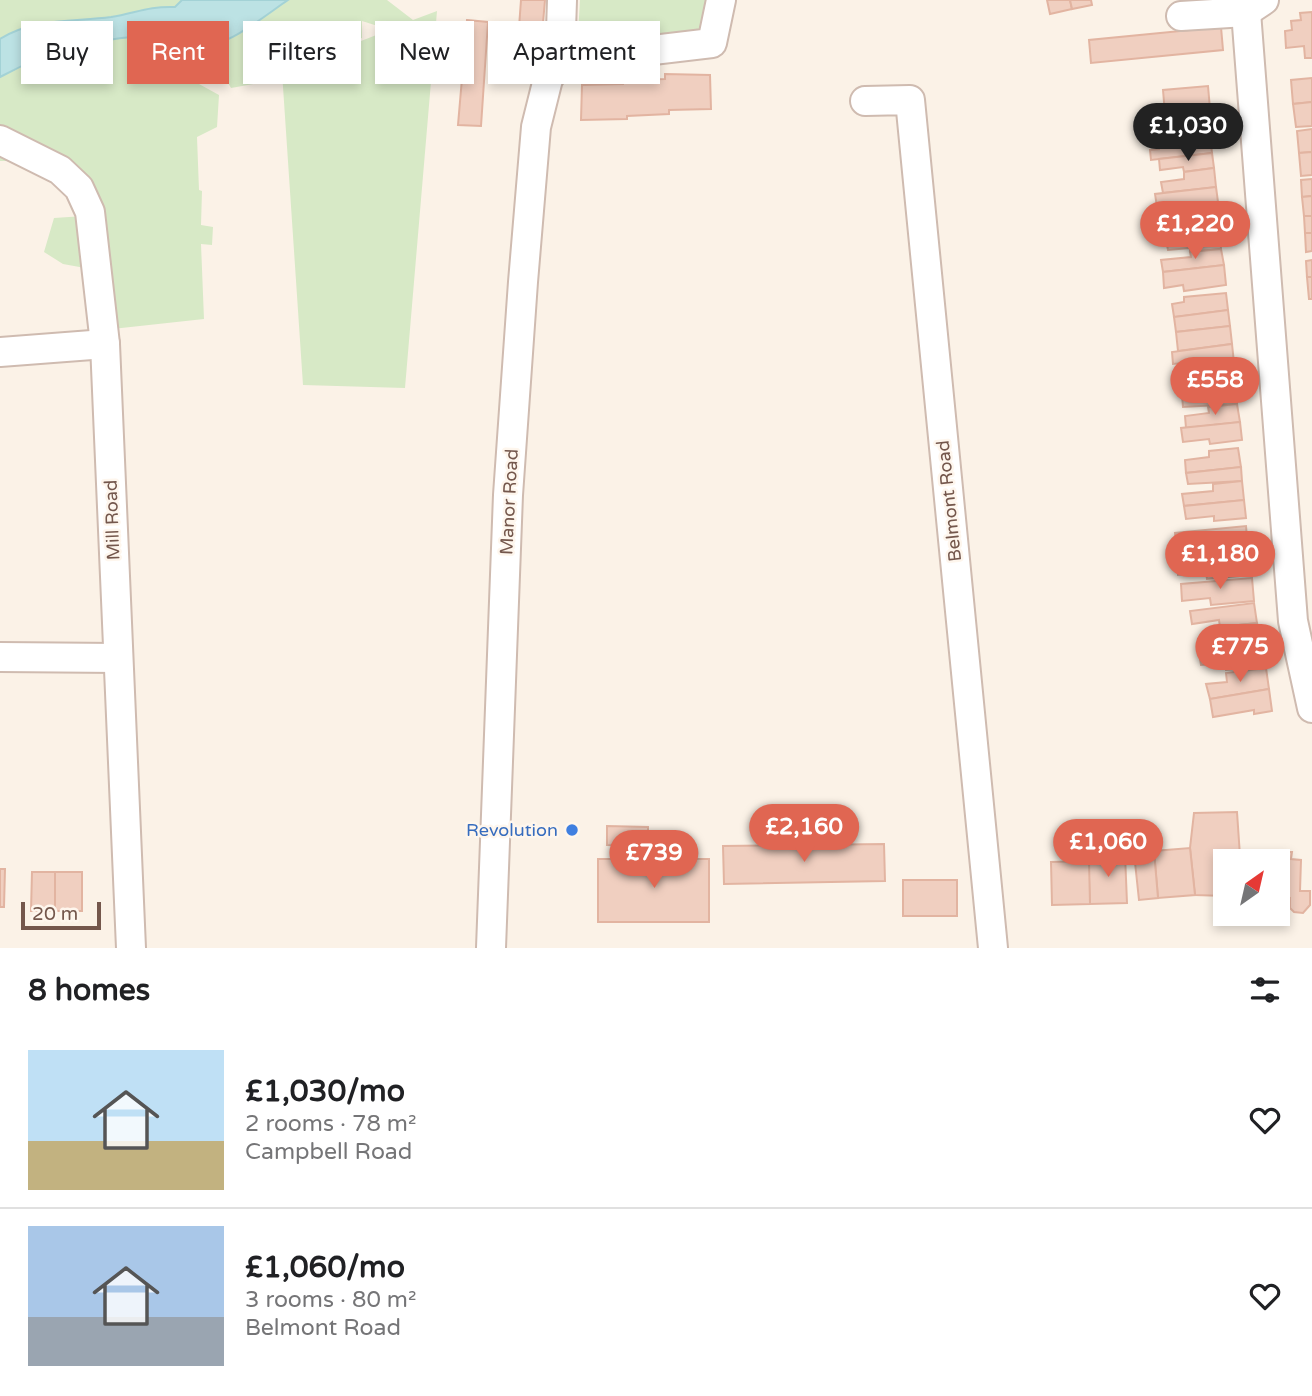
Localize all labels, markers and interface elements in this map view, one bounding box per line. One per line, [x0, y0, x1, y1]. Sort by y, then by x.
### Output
chip: Buy [21, 21, 113, 84]
chip: Rent [127, 21, 229, 84]
chip: Filters [243, 21, 361, 84]
chip: New [375, 21, 474, 84]
chip: Apartment [488, 21, 660, 84]
pin: £1,030 [1131, 104, 1245, 163]
text: £1,030 [1149, 112, 1227, 140]
pin: £1,220 [1138, 202, 1252, 261]
text: £1,220 [1156, 210, 1234, 238]
pin: £558 [1174, 358, 1256, 417]
text: £558 [1186, 366, 1244, 394]
street label: Belmont Road [932, 439, 966, 563]
street label: Manor Road [495, 448, 523, 556]
street label: Mill Road [100, 479, 124, 561]
pin: £1,180 [1163, 532, 1277, 591]
text: £1,180 [1181, 540, 1259, 568]
pin: £775 [1199, 624, 1281, 684]
text: £775 [1211, 633, 1269, 661]
pin: £2,160 [747, 804, 861, 864]
text: £2,160 [765, 813, 843, 841]
place label: Revolution [466, 819, 558, 841]
pin: £1,060 [1051, 820, 1165, 879]
marker: Revolution [564, 822, 580, 838]
text: £1,060 [1069, 828, 1147, 856]
pin: £739 [613, 830, 695, 890]
text: £739 [625, 839, 683, 867]
north arrow [1213, 849, 1290, 926]
map controls [1213, 849, 1290, 926]
scale bar [21, 899, 102, 931]
text: 20 m [32, 903, 78, 925]
icon: filters [1246, 971, 1284, 1009]
text: 8 homes [28, 972, 150, 1009]
text: £1,030/mo [245, 1073, 405, 1110]
icon: home [84, 1078, 168, 1162]
icon: heart [1246, 1101, 1284, 1139]
text: 2 rooms · 78 m² [245, 1110, 416, 1138]
text: Campbell Road [245, 1138, 412, 1166]
text: £1,060/mo [245, 1249, 405, 1286]
icon: home [84, 1254, 168, 1338]
icon: heart [1246, 1277, 1284, 1315]
text: 3 rooms · 80 m² [245, 1286, 416, 1314]
text: Belmont Road [245, 1314, 401, 1342]

